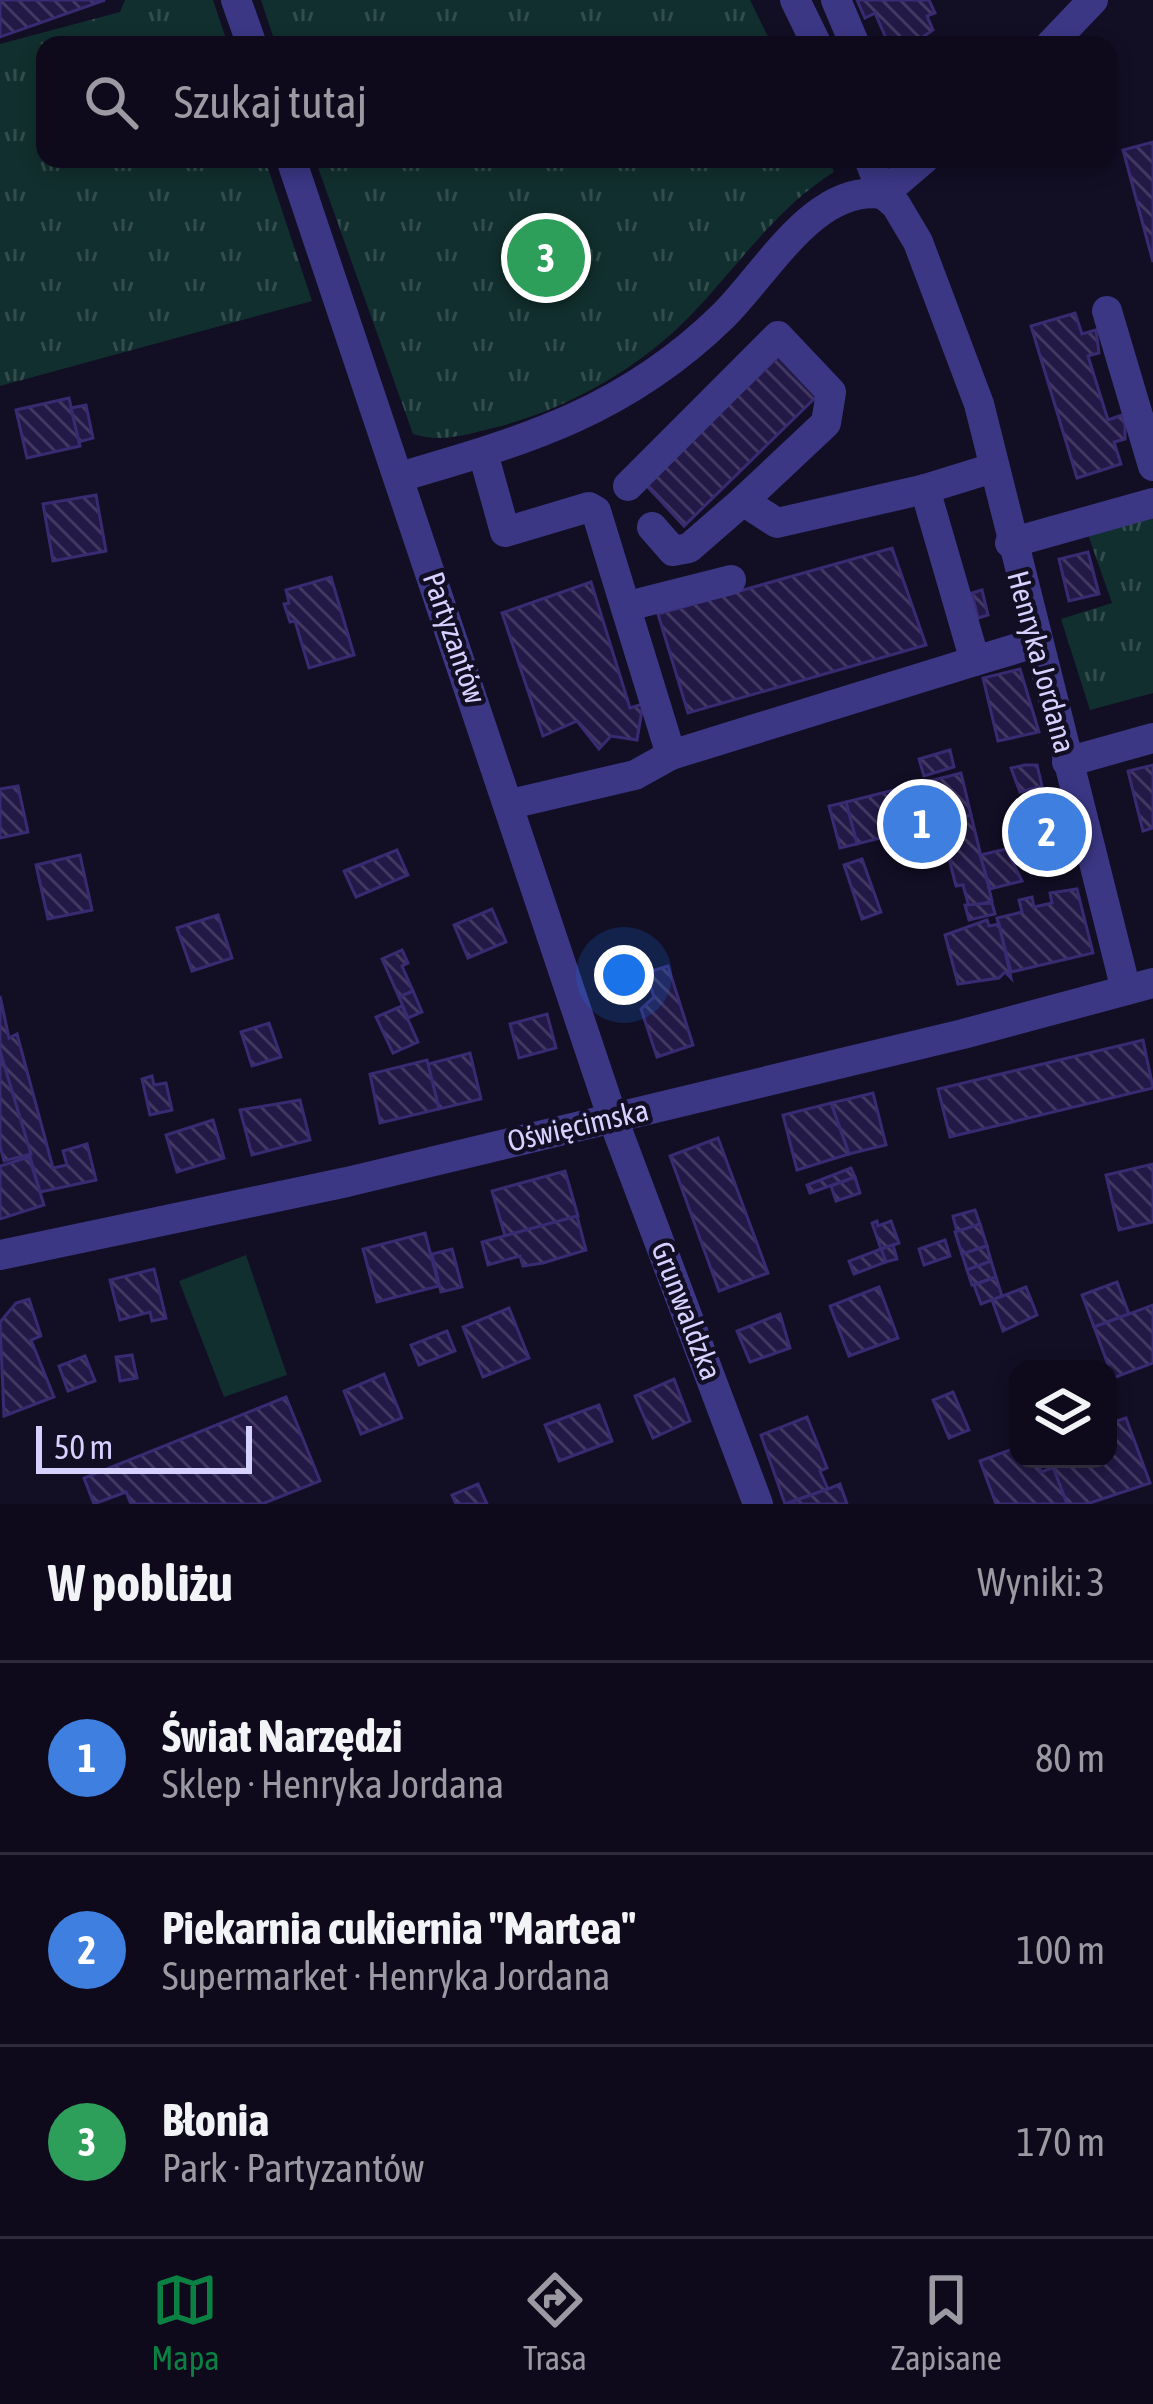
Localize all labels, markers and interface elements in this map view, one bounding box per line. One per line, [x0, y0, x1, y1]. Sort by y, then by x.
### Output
search box [36, 36, 1117, 168]
icon: search [78, 69, 144, 135]
text: Szukaj tutaj [174, 76, 367, 128]
pin: 3 [507, 213, 585, 303]
street label: Partyzantów [417, 567, 493, 708]
street label: Henryka Jordana [1001, 567, 1083, 757]
pin: 1 [883, 779, 961, 869]
pin: 2 [1008, 787, 1086, 877]
your location [594, 945, 654, 1005]
street label: Oświęcimska [504, 1092, 652, 1158]
street label: Grunwaldzka [645, 1237, 729, 1384]
map controls [1009, 1360, 1117, 1468]
button: layers [1009, 1360, 1117, 1468]
scale bar [36, 1420, 252, 1473]
text: 50 m [54, 1428, 113, 1466]
text: W pobliżu [48, 1553, 233, 1612]
text: Wyniki: 3 [977, 1560, 1105, 1604]
text: Świat Narzędzi [162, 1710, 402, 1762]
text: 1 [78, 1736, 96, 1780]
text: 80 m [1035, 1736, 1105, 1780]
text: Sklep · Henryka Jordana [162, 1762, 504, 1806]
text: Piekarnia cukiernia "Martea" [162, 1902, 636, 1954]
text: 2 [78, 1928, 96, 1972]
text: 100 m [1017, 1928, 1105, 1972]
text: Supermarket · Henryka Jordana [162, 1954, 610, 1998]
text: Błonia [162, 2094, 269, 2146]
text: 3 [78, 2120, 96, 2164]
text: 170 m [1017, 2120, 1105, 2164]
text: Park · Partyzantów [162, 2146, 424, 2190]
tab: Mapa [151, 2267, 220, 2377]
tab: Trasa [522, 2267, 588, 2377]
tab: Zapisane [890, 2267, 1002, 2377]

